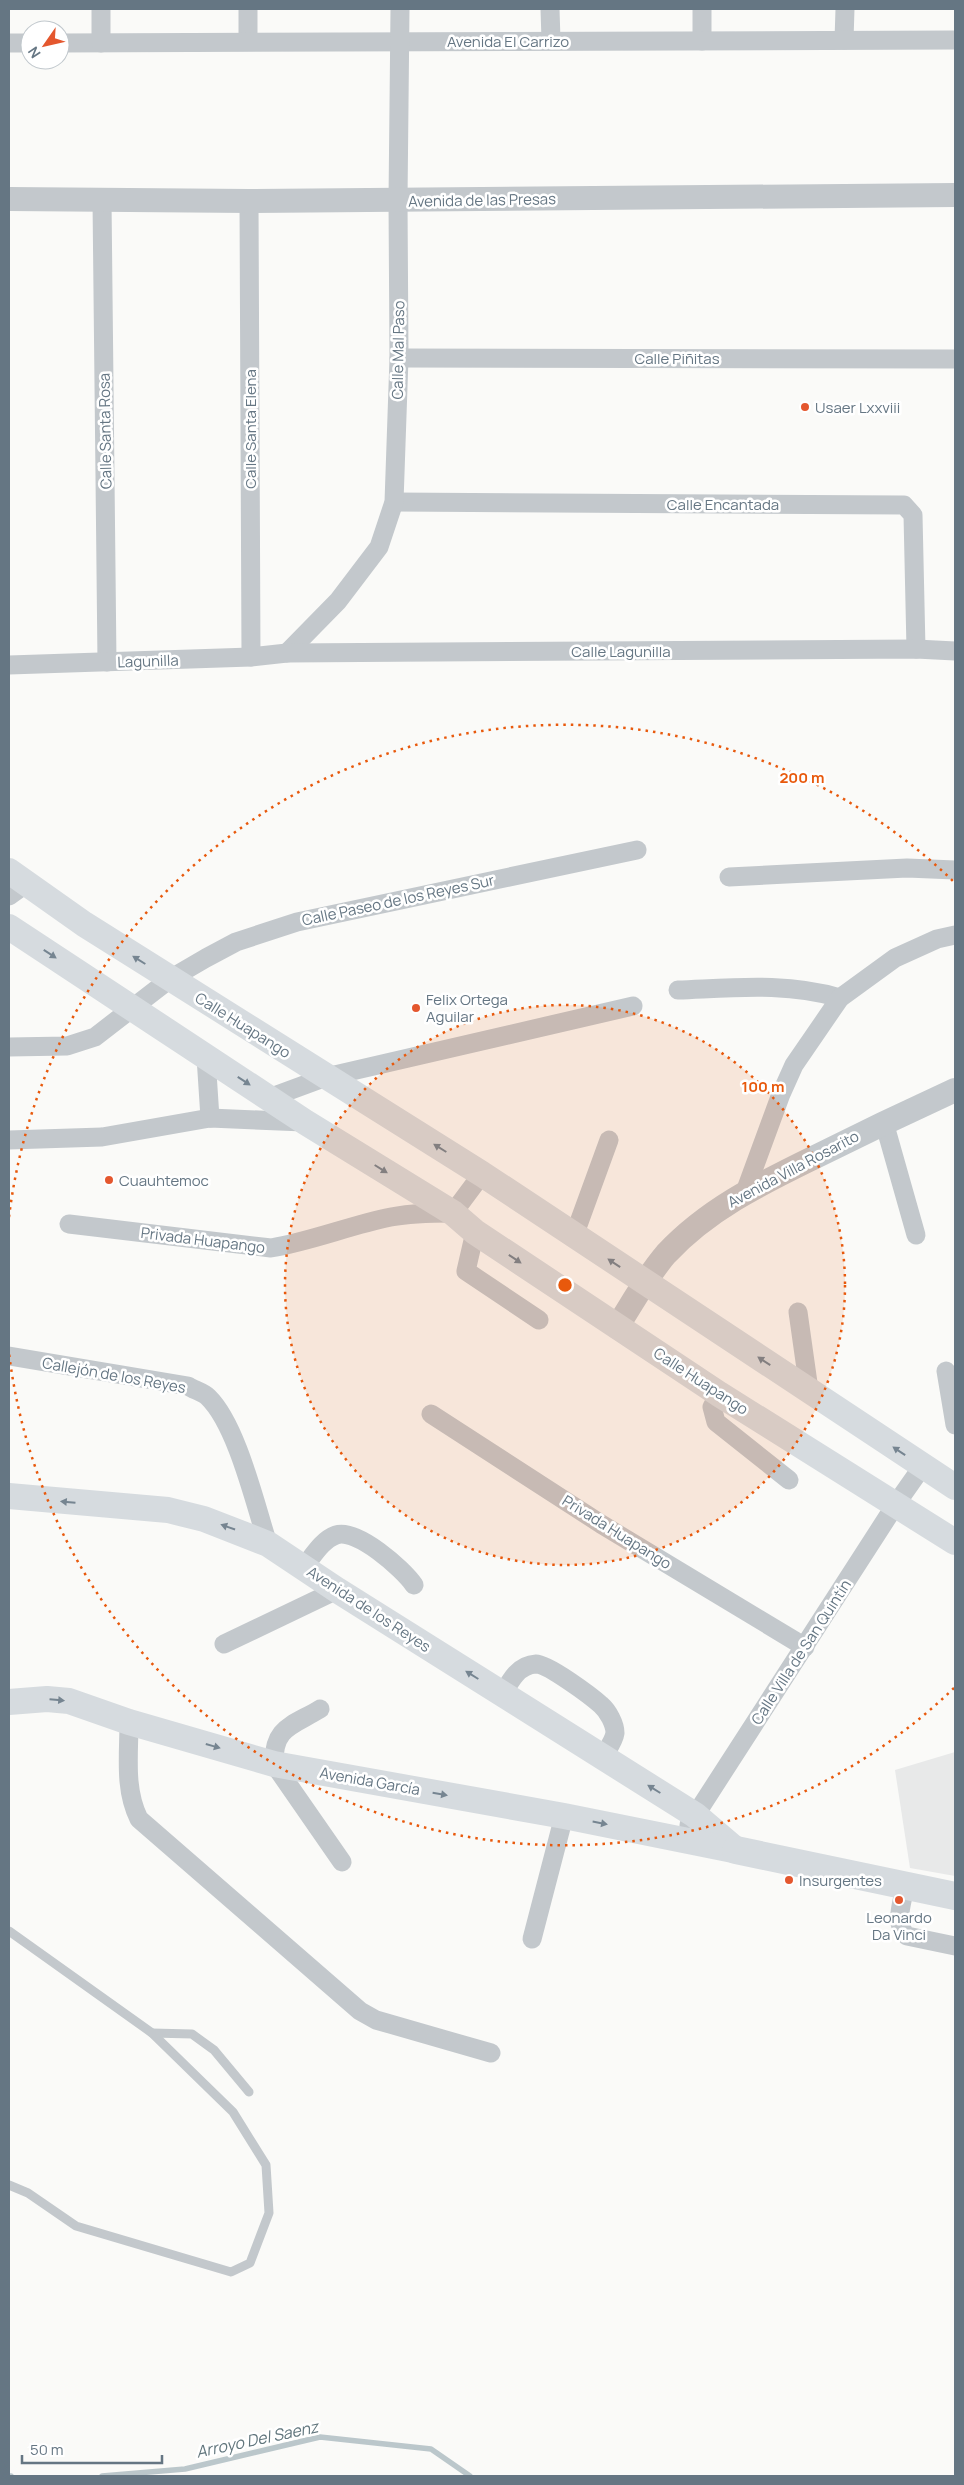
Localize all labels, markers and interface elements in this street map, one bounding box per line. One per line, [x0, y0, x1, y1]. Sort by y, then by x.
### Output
north arrow [20, 20, 70, 70]
street label: Avenida El Carrizo [447, 31, 569, 52]
text: N [23, 43, 44, 62]
street label: Avenida de las Presas [408, 188, 556, 212]
street label: Calle Mal Paso [387, 300, 409, 400]
street label: Calle Piñitas [634, 348, 720, 369]
street label: Calle Santa Elena [240, 369, 261, 489]
street label: Calle Santa Rosa [93, 373, 117, 489]
place label: Usaer Lxxviii [815, 397, 900, 418]
marker: Usaer Lxxviii [799, 401, 811, 413]
street label: Calle Encantada [667, 494, 779, 515]
street label: Calle Lagunilla [571, 641, 671, 662]
street label: Lagunilla [117, 649, 179, 673]
text: 200 m [779, 767, 825, 788]
street label: Calle Paseo de los Reyes Sur [300, 869, 497, 931]
one-way arrow [43, 949, 56, 959]
one-way arrow [133, 955, 146, 964]
street label: Calle Huapango [191, 987, 295, 1063]
place label: Felix Ortega Aguilar [426, 989, 508, 1027]
marker: Felix Ortega Aguilar [410, 1002, 422, 1014]
text: 100 m [742, 1076, 784, 1097]
one-way arrow [237, 1077, 251, 1086]
street label: Avenida Villa Rosarito [724, 1125, 862, 1213]
one-way arrow [434, 1143, 447, 1153]
one-way arrow [374, 1164, 387, 1173]
place label: Cuauhtemoc [119, 1170, 209, 1191]
marker: Cuauhtemoc [103, 1174, 115, 1186]
street label: Privada Huapango [140, 1222, 266, 1258]
one-way arrow [509, 1255, 522, 1264]
one-way arrow [607, 1258, 620, 1268]
centre of rings [556, 1276, 574, 1294]
street label: Calle Huapango [649, 1342, 753, 1420]
street label: Callejón de los Reyes [41, 1352, 188, 1398]
one-way arrow [758, 1356, 771, 1366]
one-way arrow [893, 1446, 906, 1456]
street label: Privada Huapango [558, 1490, 676, 1574]
one-way arrow [60, 1497, 76, 1505]
one-way arrow [221, 1523, 236, 1530]
street label: Avenida de los Reyes [303, 1561, 435, 1657]
street label: Calle Villa de San Quintín [746, 1575, 856, 1729]
one-way arrow [465, 1670, 478, 1679]
one-way arrow [50, 1696, 66, 1704]
one-way arrow [205, 1743, 220, 1751]
street label: Avenida García [318, 1762, 422, 1800]
one-way arrow [647, 1784, 660, 1794]
one-way arrow [433, 1790, 449, 1798]
one-way arrow [592, 1819, 608, 1827]
place label: Insurgentes [799, 1870, 882, 1891]
marker: Insurgentes [783, 1874, 795, 1886]
marker: Leonardo Da Vinci [893, 1894, 905, 1906]
place label: Leonardo Da Vinci [866, 1907, 932, 1945]
water label: Arroyo Del Saenz [194, 2415, 322, 2463]
scale bar [22, 2432, 162, 2464]
text: 50 m [30, 2439, 64, 2460]

